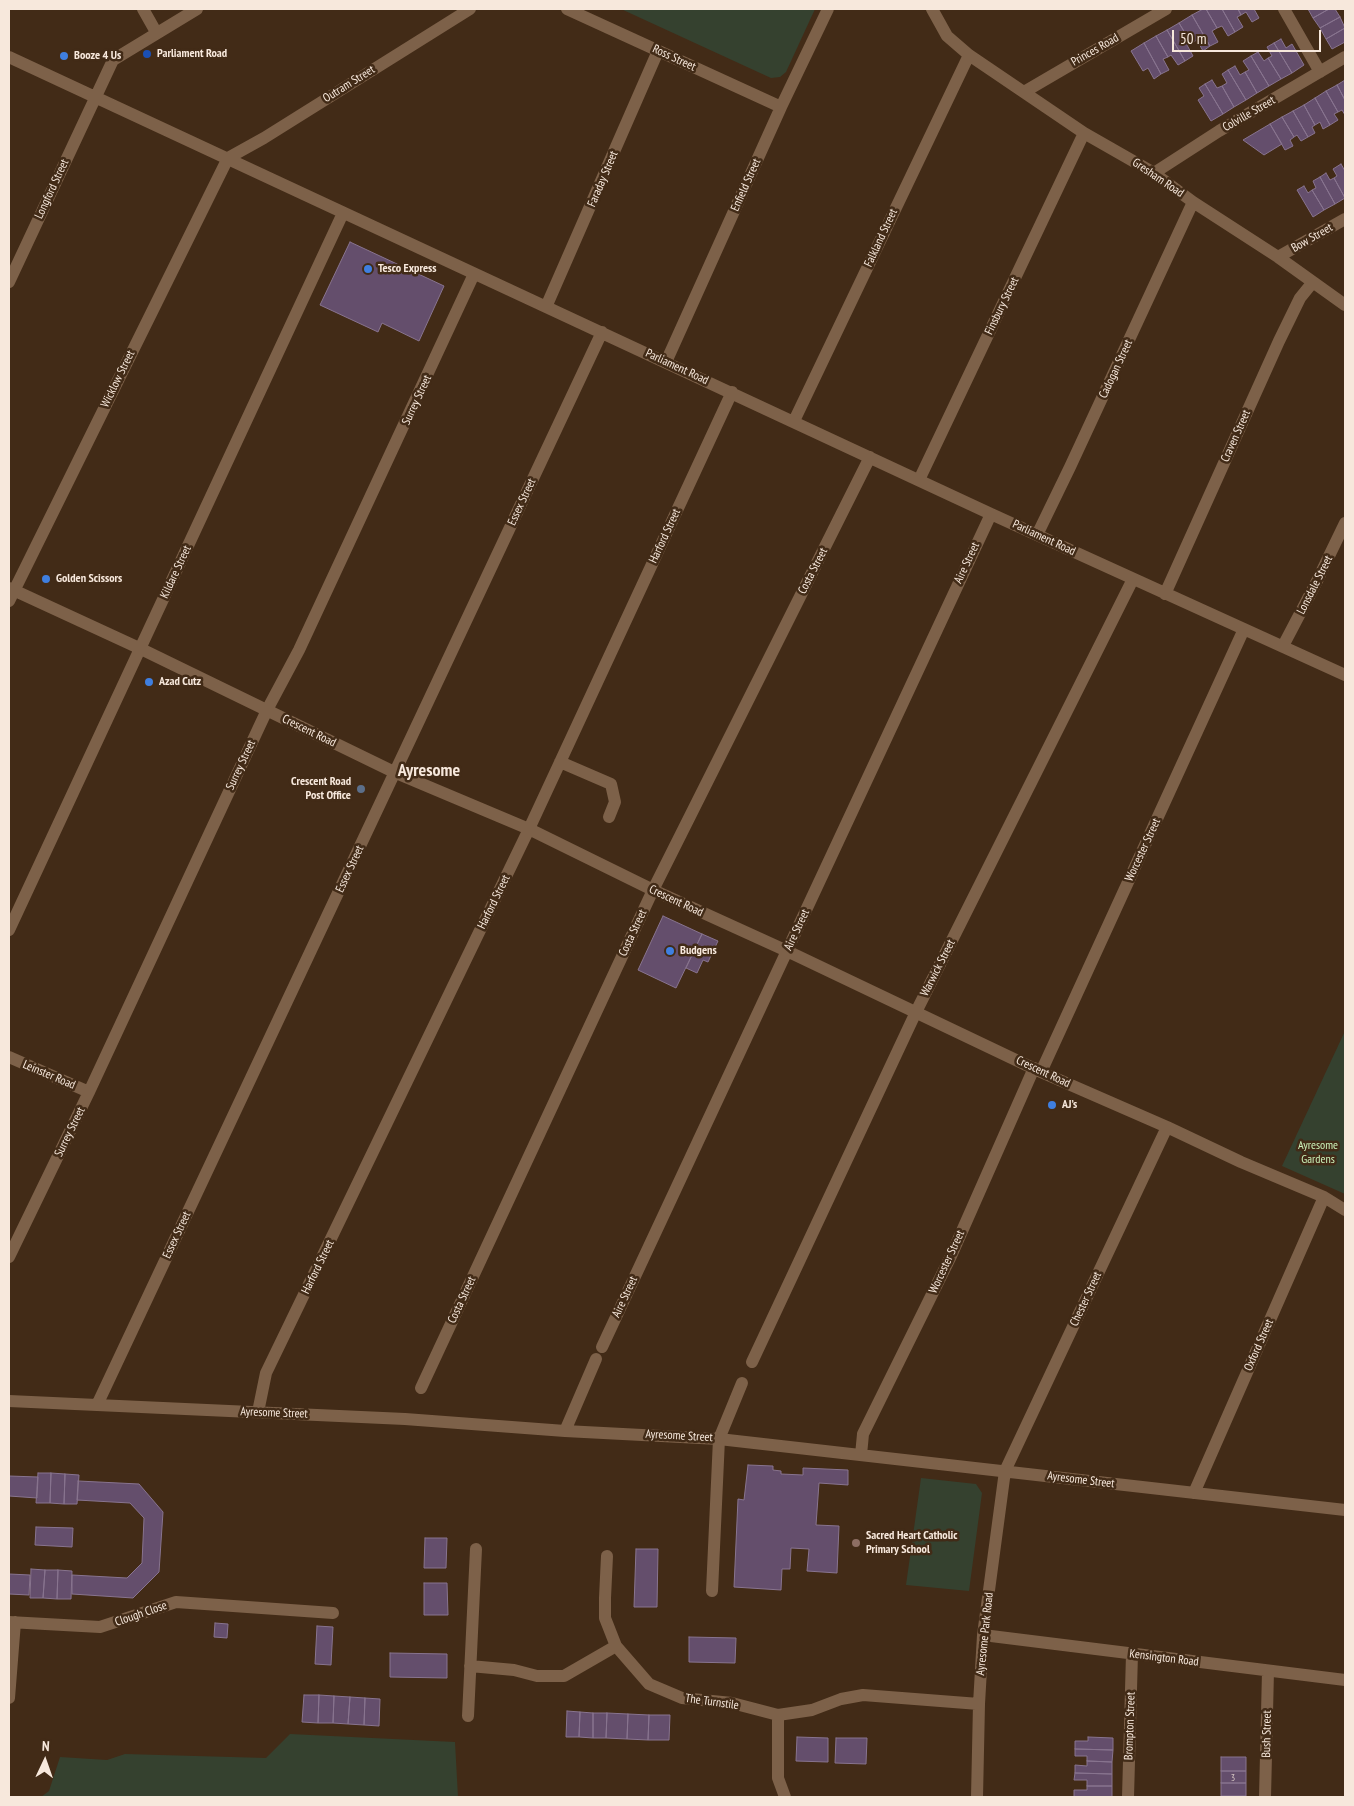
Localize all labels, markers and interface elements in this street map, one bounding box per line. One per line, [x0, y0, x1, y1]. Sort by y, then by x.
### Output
scale bar [1174, 20, 1323, 52]
text: 50 m [1180, 29, 1206, 48]
street label: Princes Road [1069, 31, 1121, 69]
street label: Ross Street [650, 42, 698, 74]
place label: Parliament Road [157, 47, 227, 61]
marker: Parliament Road [141, 48, 153, 60]
place label: Booze 4 Us [74, 49, 121, 63]
marker: Booze 4 Us [58, 50, 70, 62]
street label: Outram Street [320, 62, 378, 106]
street label: Colville Street [1220, 93, 1278, 135]
street label: Faraday Street [585, 149, 621, 209]
street label: Enfield Street [728, 156, 764, 214]
street label: Gresham Road [1129, 156, 1187, 200]
street label: Longford Street [32, 157, 72, 221]
street label: Falkland Street [861, 207, 901, 269]
street label: Bow Street [1289, 220, 1335, 256]
place label: Tesco Express [378, 262, 436, 276]
marker: Tesco Express [362, 263, 374, 275]
street label: Finsbury Street [982, 275, 1022, 337]
street label: Cadogan Street [1096, 337, 1136, 401]
street label: Parliament Road [643, 346, 711, 388]
street label: Wicklow Street [98, 348, 138, 410]
street label: Surrey Street [399, 373, 435, 427]
street label: Craven Street [1218, 408, 1254, 464]
street label: Essex Street [505, 476, 539, 528]
street label: Harford Street [646, 506, 684, 566]
street label: Parliament Road [1010, 517, 1078, 559]
street label: Aire Street [951, 540, 983, 586]
street label: Kildare Street [157, 543, 195, 601]
street label: Costa Street [795, 546, 831, 596]
street label: Lonsdale Street [1294, 553, 1336, 617]
place label: Golden Scissors [56, 572, 122, 586]
marker: Golden Scissors [40, 573, 52, 585]
place label: Azad Cutz [159, 675, 201, 689]
marker: Azad Cutz [143, 676, 155, 688]
street label: Crescent Road [280, 712, 338, 750]
street label: Surrey Street [223, 738, 259, 792]
district label: Ayresome [398, 760, 460, 782]
place label: Crescent Road Post Office [291, 775, 351, 803]
marker: Crescent Road Post Office [355, 783, 367, 795]
street label: Worcester Street [1122, 816, 1164, 884]
street label: Essex Street [333, 843, 367, 895]
street label: Harford Street [475, 873, 513, 931]
street label: Crescent Road [647, 882, 705, 920]
street label: Costa Street [616, 907, 650, 959]
street label: Aire Street [781, 907, 813, 953]
street label: Warwick Street [918, 937, 958, 999]
place label: Budgens [680, 944, 717, 958]
marker: Budgens [664, 945, 676, 957]
street label: Crescent Road [1014, 1053, 1072, 1091]
street label: Leinster Road [21, 1057, 77, 1093]
place label: AJ’s [1062, 1098, 1077, 1112]
marker: AJ’s [1046, 1099, 1058, 1111]
street label: Surrey Street [52, 1105, 88, 1159]
park label: Ayresome Gardens [1298, 1139, 1338, 1167]
street label: Essex Street [160, 1209, 194, 1261]
street label: Worcester Street [926, 1228, 968, 1296]
street label: Harford Street [299, 1238, 337, 1296]
street label: Chester Street [1067, 1269, 1105, 1329]
street label: Costa Street [445, 1274, 479, 1326]
street label: Aire Street [609, 1274, 641, 1320]
street label: Oxford Street [1241, 1317, 1277, 1373]
street label: Ayresome Street [240, 1405, 308, 1421]
street label: Ayresome Street [645, 1427, 713, 1445]
street label: Ayresome Street [1047, 1469, 1115, 1491]
place label: Sacred Heart Catholic Primary School [866, 1529, 958, 1557]
marker: Sacred Heart Catholic Primary School [850, 1537, 862, 1549]
street label: Ayresome Park Road [973, 1592, 997, 1676]
street label: Clough Close [113, 1598, 169, 1630]
street label: Kensington Road [1129, 1647, 1199, 1669]
street label: The Turnstile [684, 1691, 740, 1713]
street label: Brompton Street [1122, 1692, 1138, 1760]
street label: Bush Street [1259, 1710, 1275, 1758]
north arrow [20, 1736, 70, 1786]
text: N [42, 1737, 50, 1755]
house number: 3 [1231, 1772, 1235, 1784]

